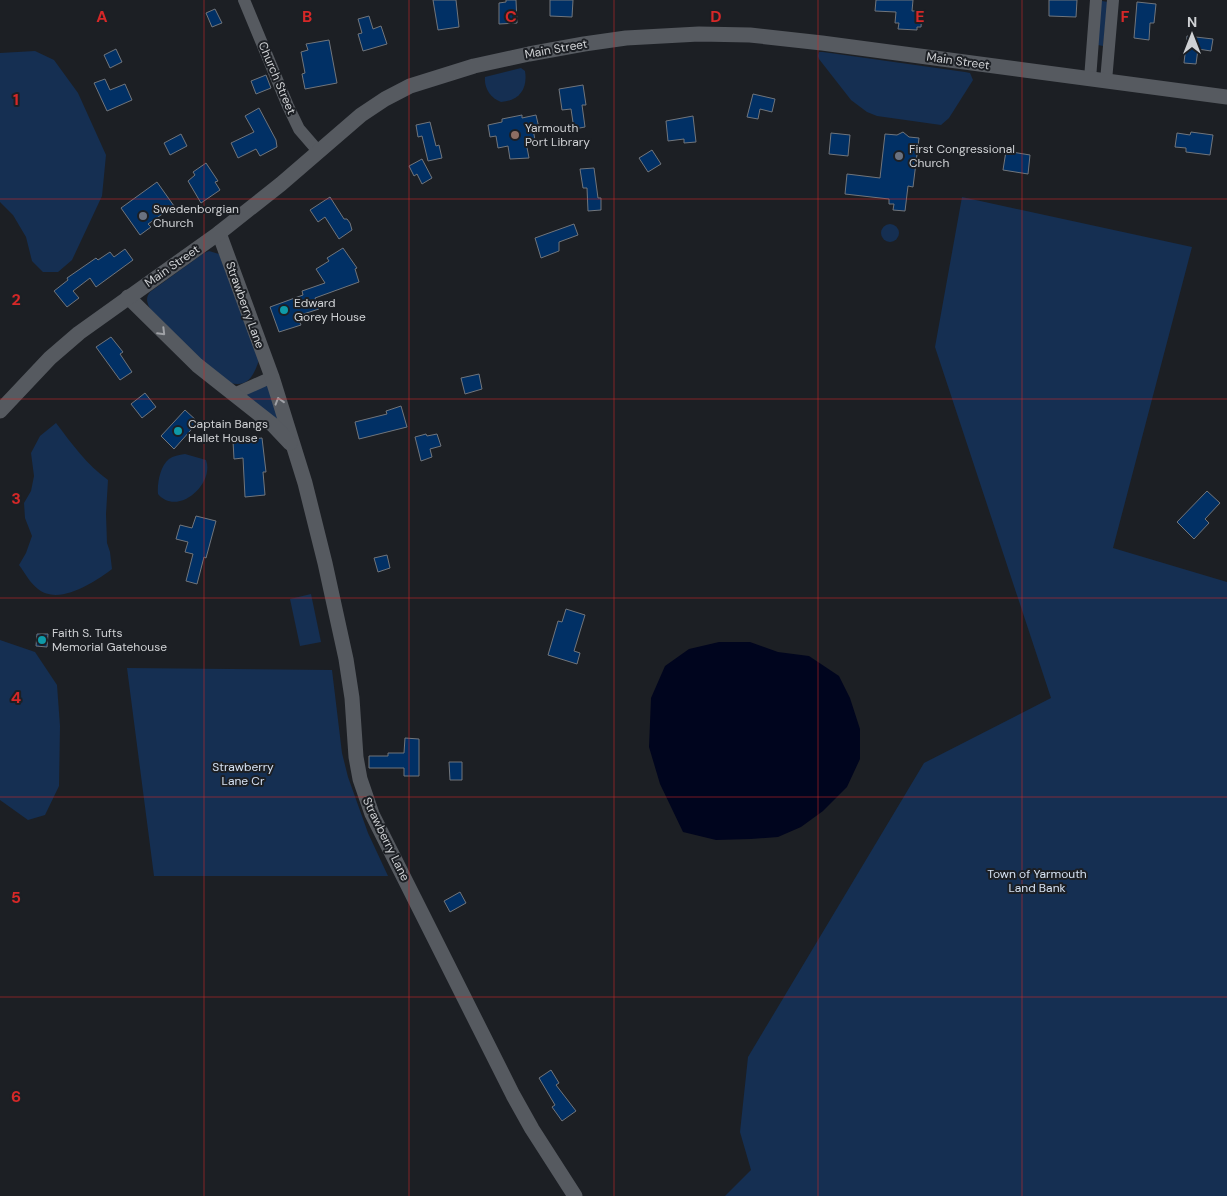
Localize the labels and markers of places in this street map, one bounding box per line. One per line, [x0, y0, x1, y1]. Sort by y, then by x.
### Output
place label: Yarmouth Port Library [525, 120, 590, 150]
marker: Yarmouth Port Library [509, 129, 521, 141]
place label: First Congressional Church [909, 141, 1015, 171]
marker: First Congressional Church [893, 150, 905, 162]
place label: Swedenborgian Church [153, 201, 239, 231]
marker: Swedenborgian Church [137, 210, 149, 222]
place label: Edward Gorey House [294, 295, 366, 325]
marker: Edward Gorey House [278, 304, 290, 316]
place label: Captain Bangs Hallet House [188, 416, 268, 446]
marker: Captain Bangs Hallet House [172, 425, 184, 437]
place label: Faith S. Tufts Memorial Gatehouse [52, 625, 167, 655]
marker: Faith S. Tufts Memorial Gatehouse [36, 634, 48, 646]

